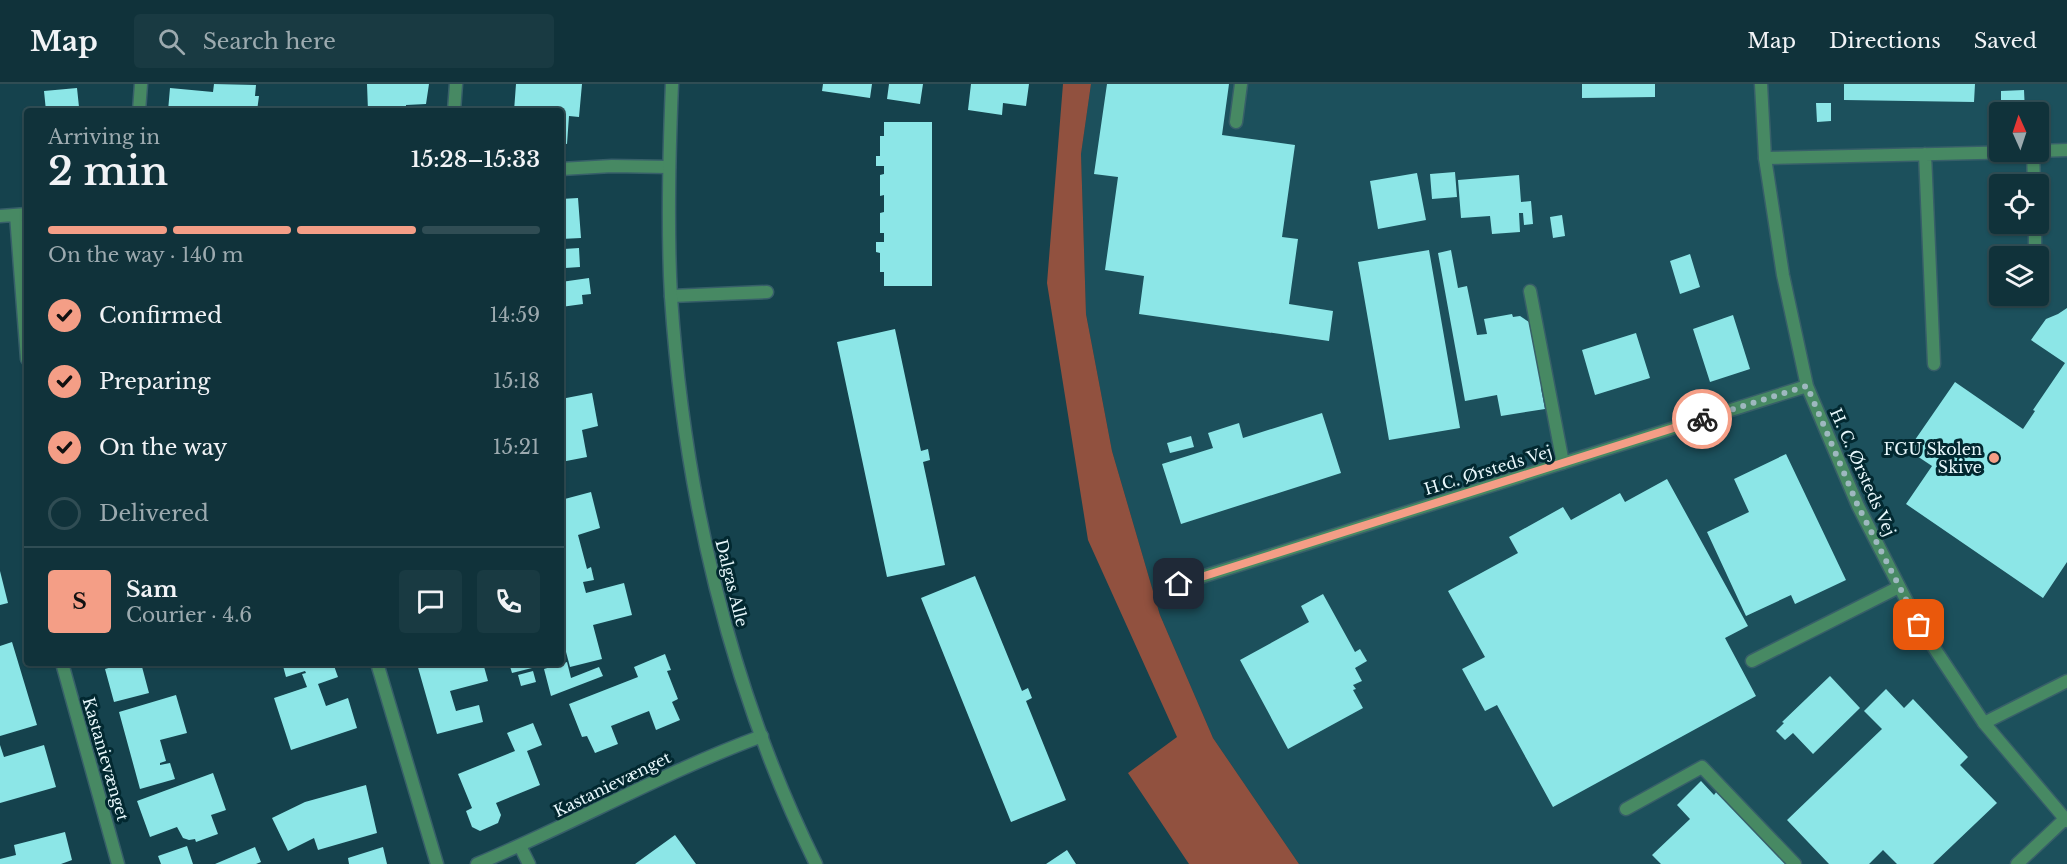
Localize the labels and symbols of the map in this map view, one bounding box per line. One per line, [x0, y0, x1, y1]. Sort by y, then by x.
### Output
north arrow [1989, 102, 2049, 162]
courier [1672, 389, 1732, 449]
street label: H. C. Ørsteds Vej [1826, 405, 1900, 539]
place label: FGU Skolen Skive [1884, 439, 1982, 477]
street label: H.C. Ørsteds Vej [1422, 441, 1554, 499]
marker: FGU Skolen Skive [1987, 451, 2001, 465]
street label: Dalgas Alle [711, 537, 753, 629]
pin [1153, 558, 1204, 609]
pin [1893, 599, 1944, 650]
street label: Kastanievænget [79, 695, 133, 823]
street label: Kastanievænget [550, 747, 674, 821]

